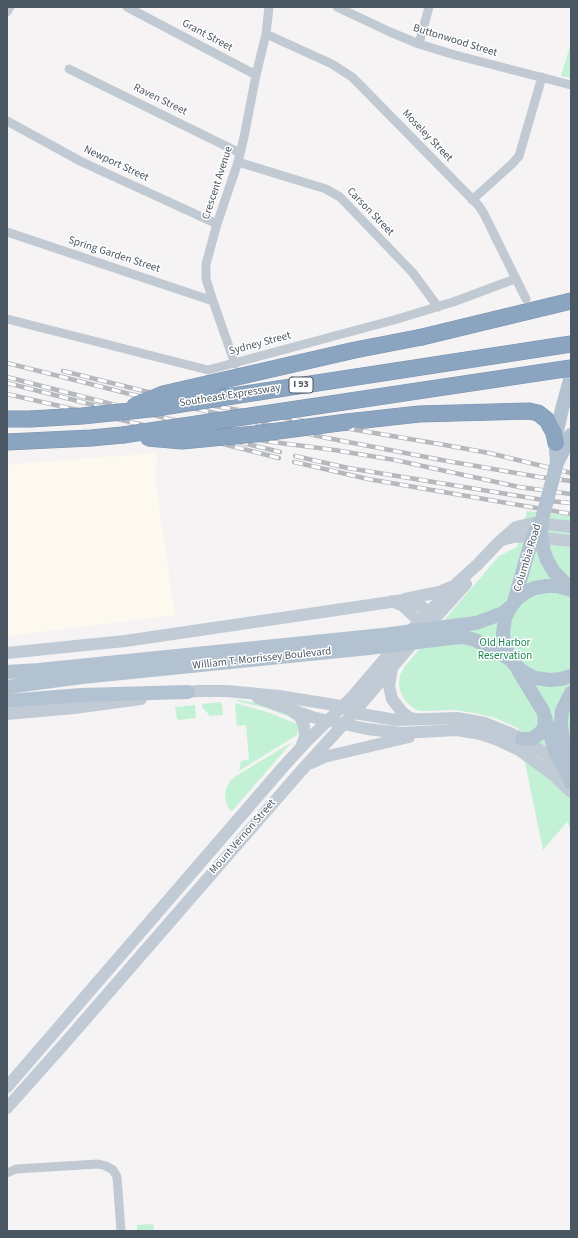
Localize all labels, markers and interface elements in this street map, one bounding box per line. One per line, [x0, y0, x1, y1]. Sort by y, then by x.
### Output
street label: Grant Street [179, 17, 235, 55]
street label: Buttonwood Street [411, 22, 499, 60]
street label: Raven Street [131, 81, 189, 119]
street label: Moseley Street [399, 107, 455, 165]
street label: Newport Street [82, 143, 150, 185]
street label: Crescent Avenue [200, 145, 236, 221]
street label: Carson Street [344, 185, 396, 239]
street label: Spring Garden Street [66, 234, 162, 276]
street label: Sydney Street [228, 329, 292, 359]
road number: I 93 [289, 377, 313, 393]
street label: Southeast Expressway [179, 382, 281, 410]
street label: Columbia Road [511, 522, 545, 594]
park label: Old Harbor Reservation [478, 637, 532, 663]
street label: William T. Morrissey Boulevard [192, 645, 332, 673]
street label: Mount Vernon Street [207, 797, 279, 877]

